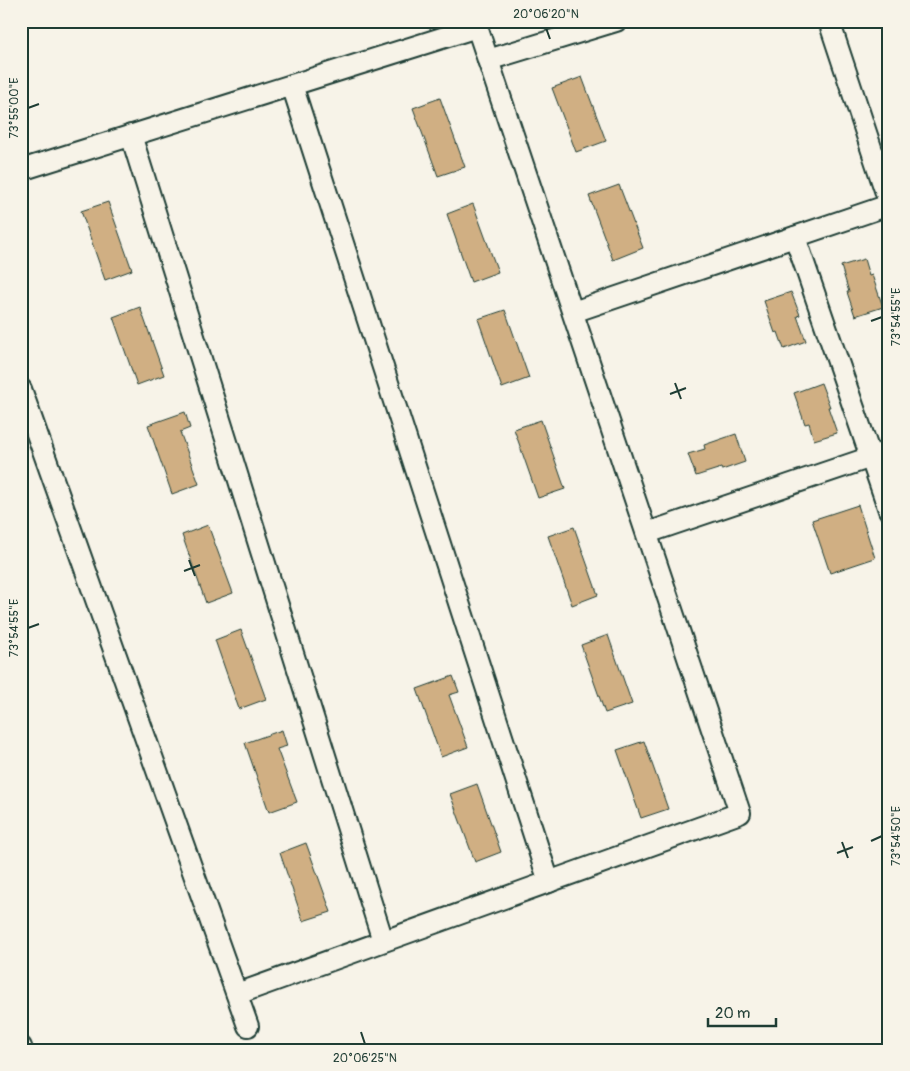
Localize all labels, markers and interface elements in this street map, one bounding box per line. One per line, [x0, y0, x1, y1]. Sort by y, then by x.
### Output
text: 20°06'20"N [513, 7, 579, 22]
text: 73°55'00"E [7, 77, 22, 139]
text: 73°54'55"E [889, 288, 904, 346]
text: 73°54'55"E [7, 599, 22, 657]
text: 73°54'50"E [889, 806, 904, 866]
scale bar [708, 996, 775, 1028]
text: 20 m [715, 1004, 750, 1023]
text: 20°06'25"N [333, 1051, 397, 1066]

